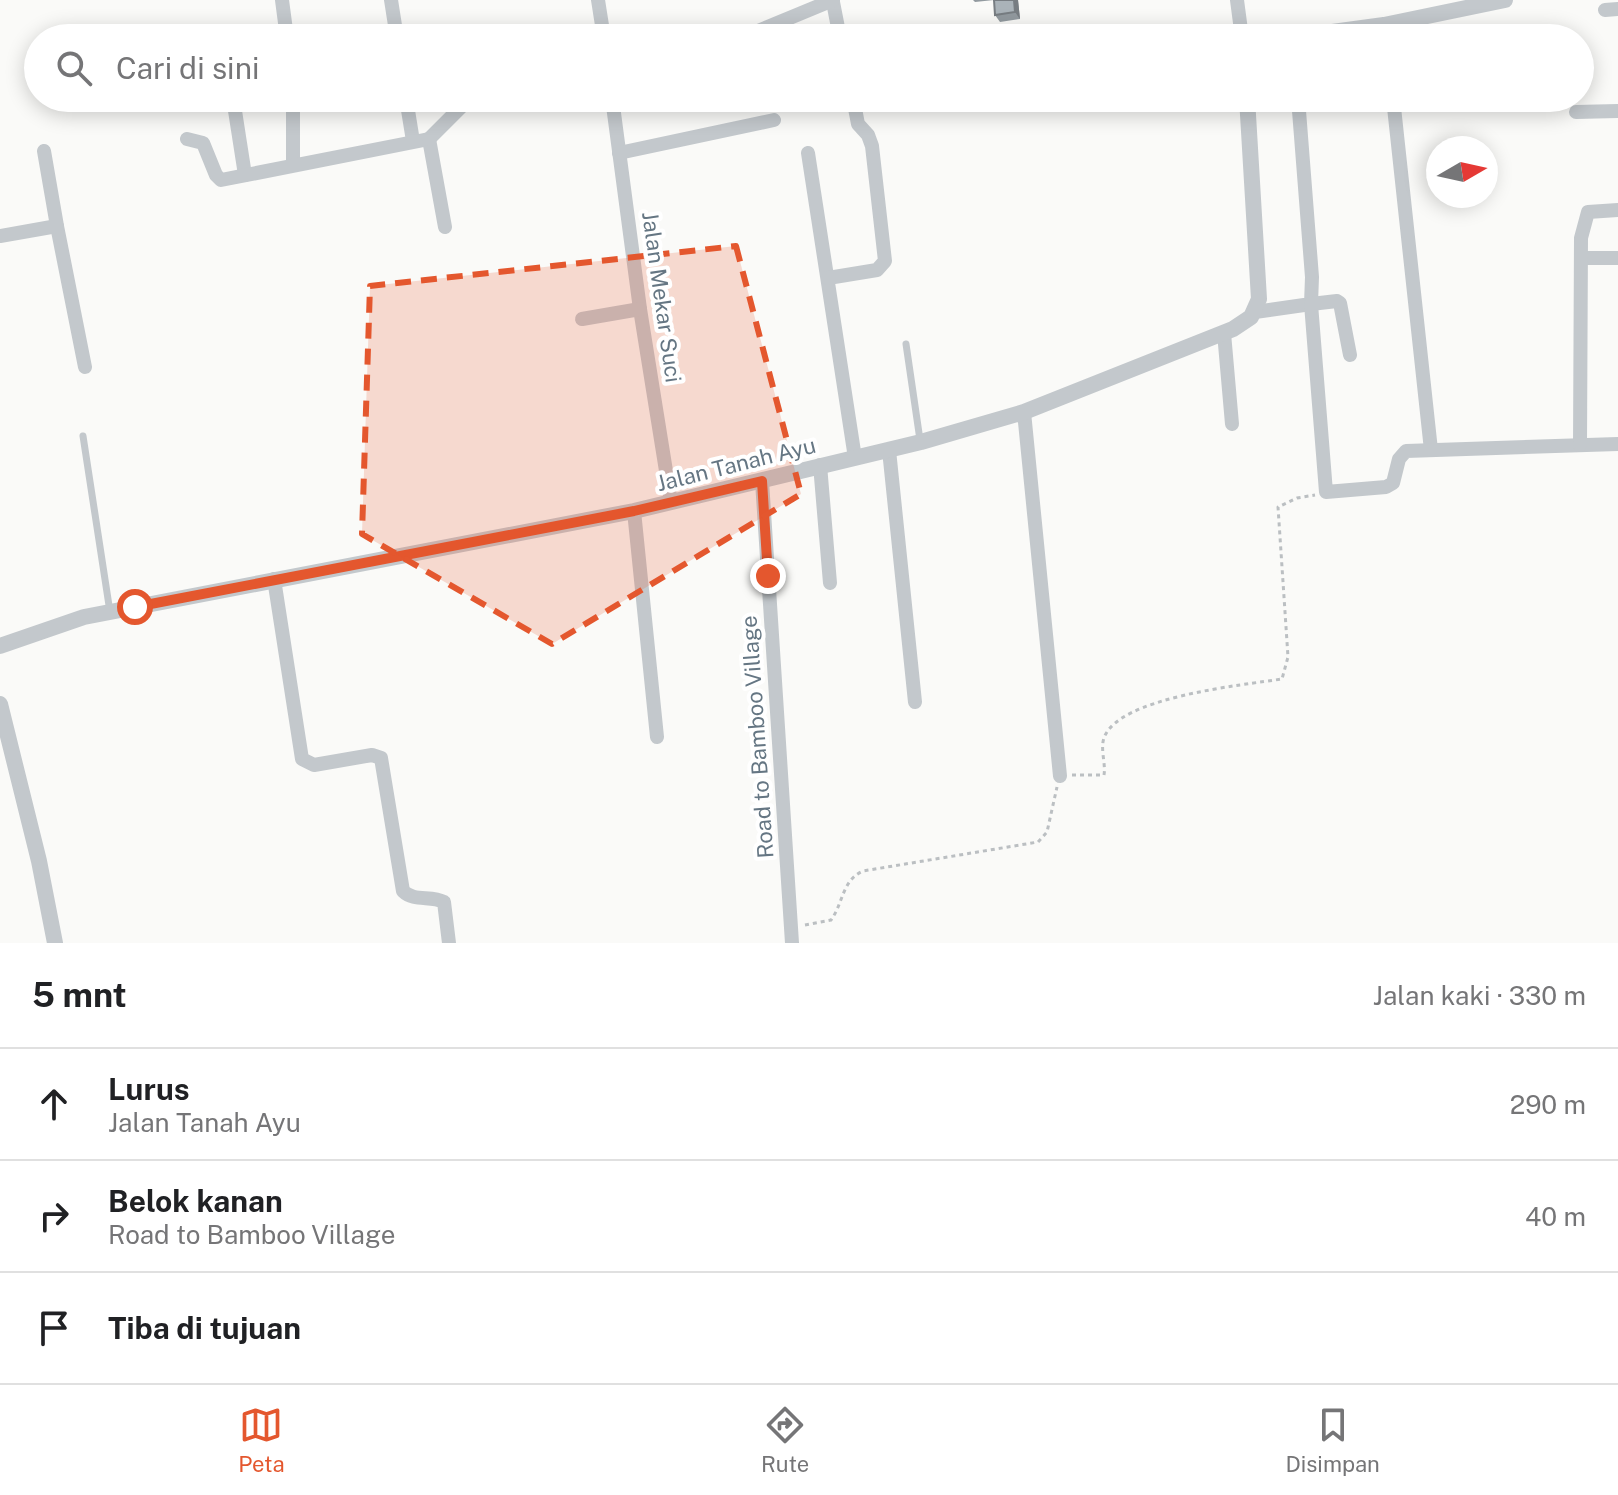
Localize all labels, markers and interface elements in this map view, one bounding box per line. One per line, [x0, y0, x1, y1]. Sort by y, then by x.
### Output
search box [24, 24, 1594, 112]
icon: search [52, 46, 96, 90]
text: Cari di sini [116, 50, 259, 86]
north arrow [1426, 136, 1498, 208]
street label: Jalan Mekar Suci [637, 210, 687, 384]
street label: Jalan Tanah Ayu [654, 432, 818, 496]
route end [750, 558, 786, 594]
route start [117, 589, 153, 625]
street label: Road to Bamboo Village [736, 615, 778, 859]
text: 5 mnt [32, 975, 127, 1015]
text: Jalan kaki · 330 m [1373, 980, 1586, 1011]
text: Lurus [108, 1071, 190, 1107]
icon: ahead [32, 1082, 76, 1126]
text: 290 m [1510, 1089, 1586, 1120]
text: Jalan Tanah Ayu [108, 1107, 301, 1138]
text: Belok kanan [108, 1183, 283, 1219]
icon: right [32, 1194, 76, 1238]
text: 40 m [1525, 1201, 1586, 1232]
text: Road to Bamboo Village [108, 1219, 395, 1250]
icon: arrive [32, 1306, 76, 1350]
text: Tiba di tujuan [108, 1310, 301, 1346]
tab: Peta [238, 1403, 285, 1477]
tab: Rute [761, 1403, 809, 1477]
tab: Disimpan [1286, 1403, 1380, 1477]

